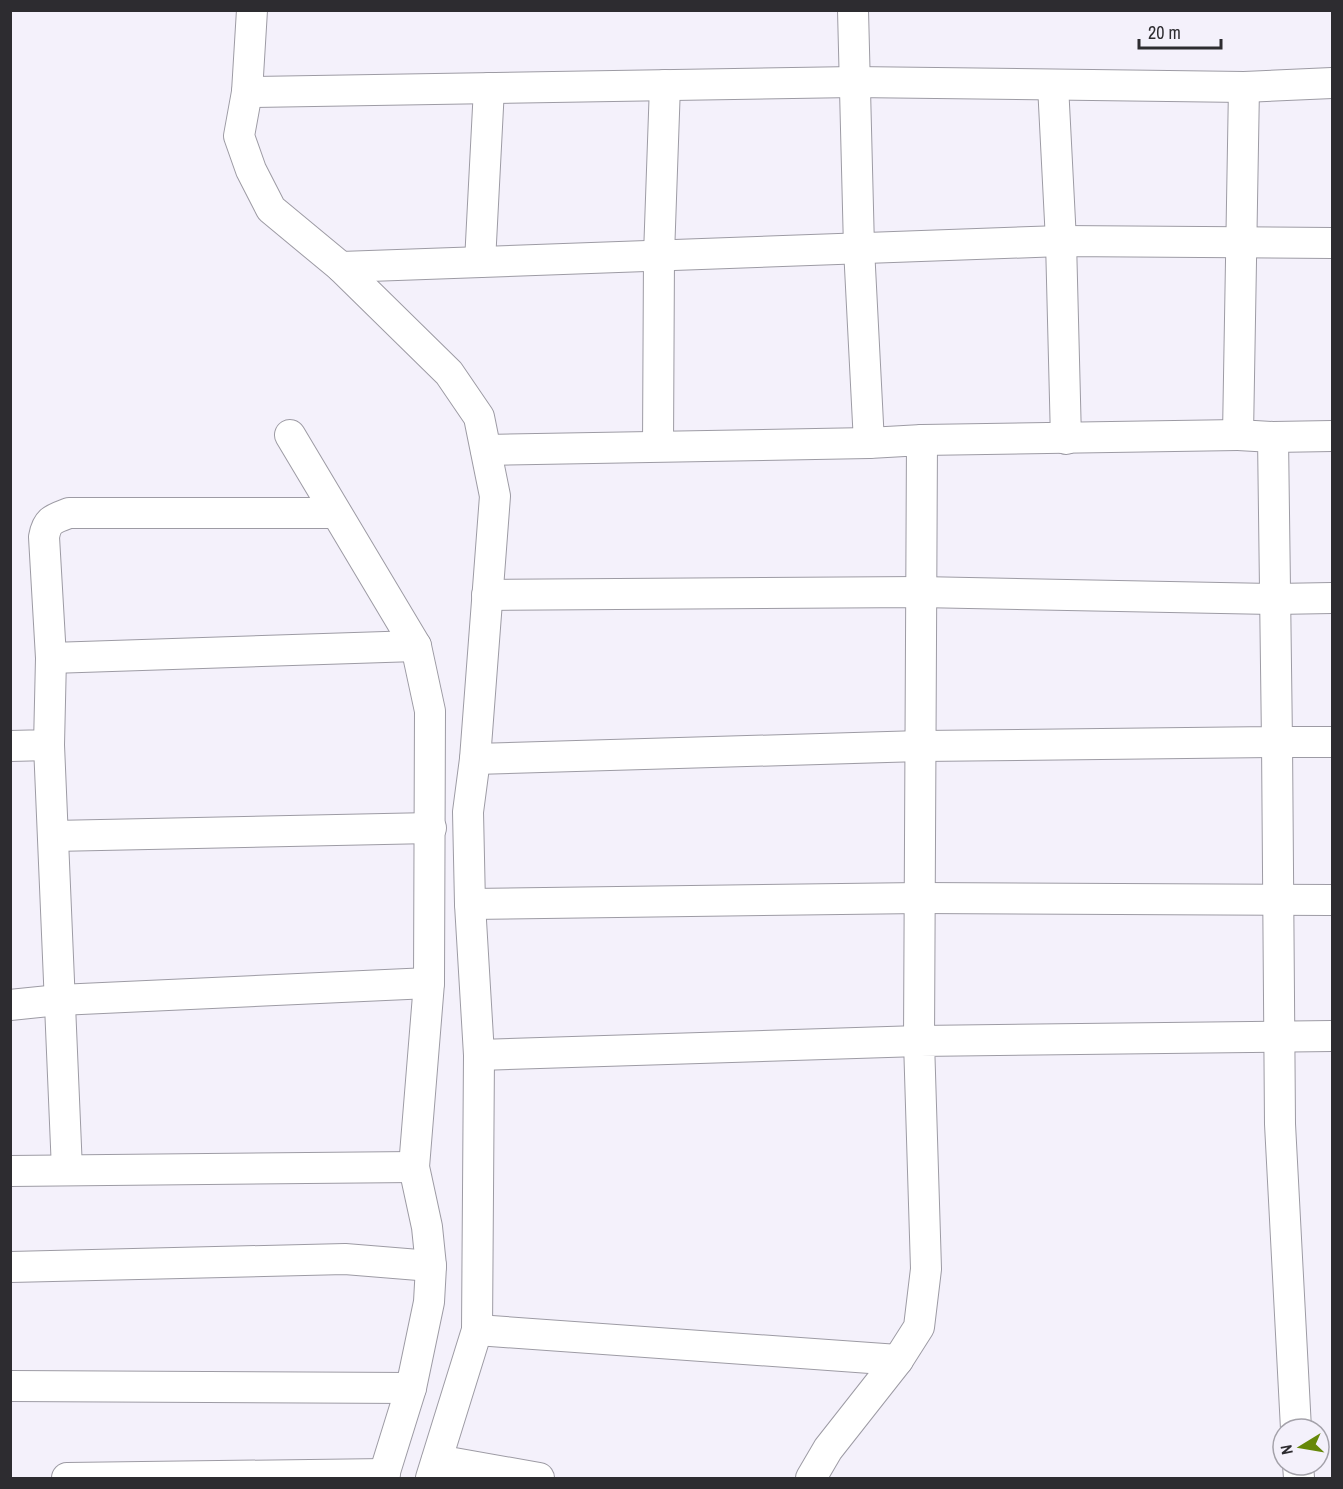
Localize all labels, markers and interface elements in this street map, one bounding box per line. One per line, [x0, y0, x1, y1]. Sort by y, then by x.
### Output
scale bar [1139, 12, 1222, 50]
text: 20 m [1148, 20, 1181, 45]
north arrow [1271, 1417, 1331, 1477]
text: N [1275, 1443, 1298, 1457]

